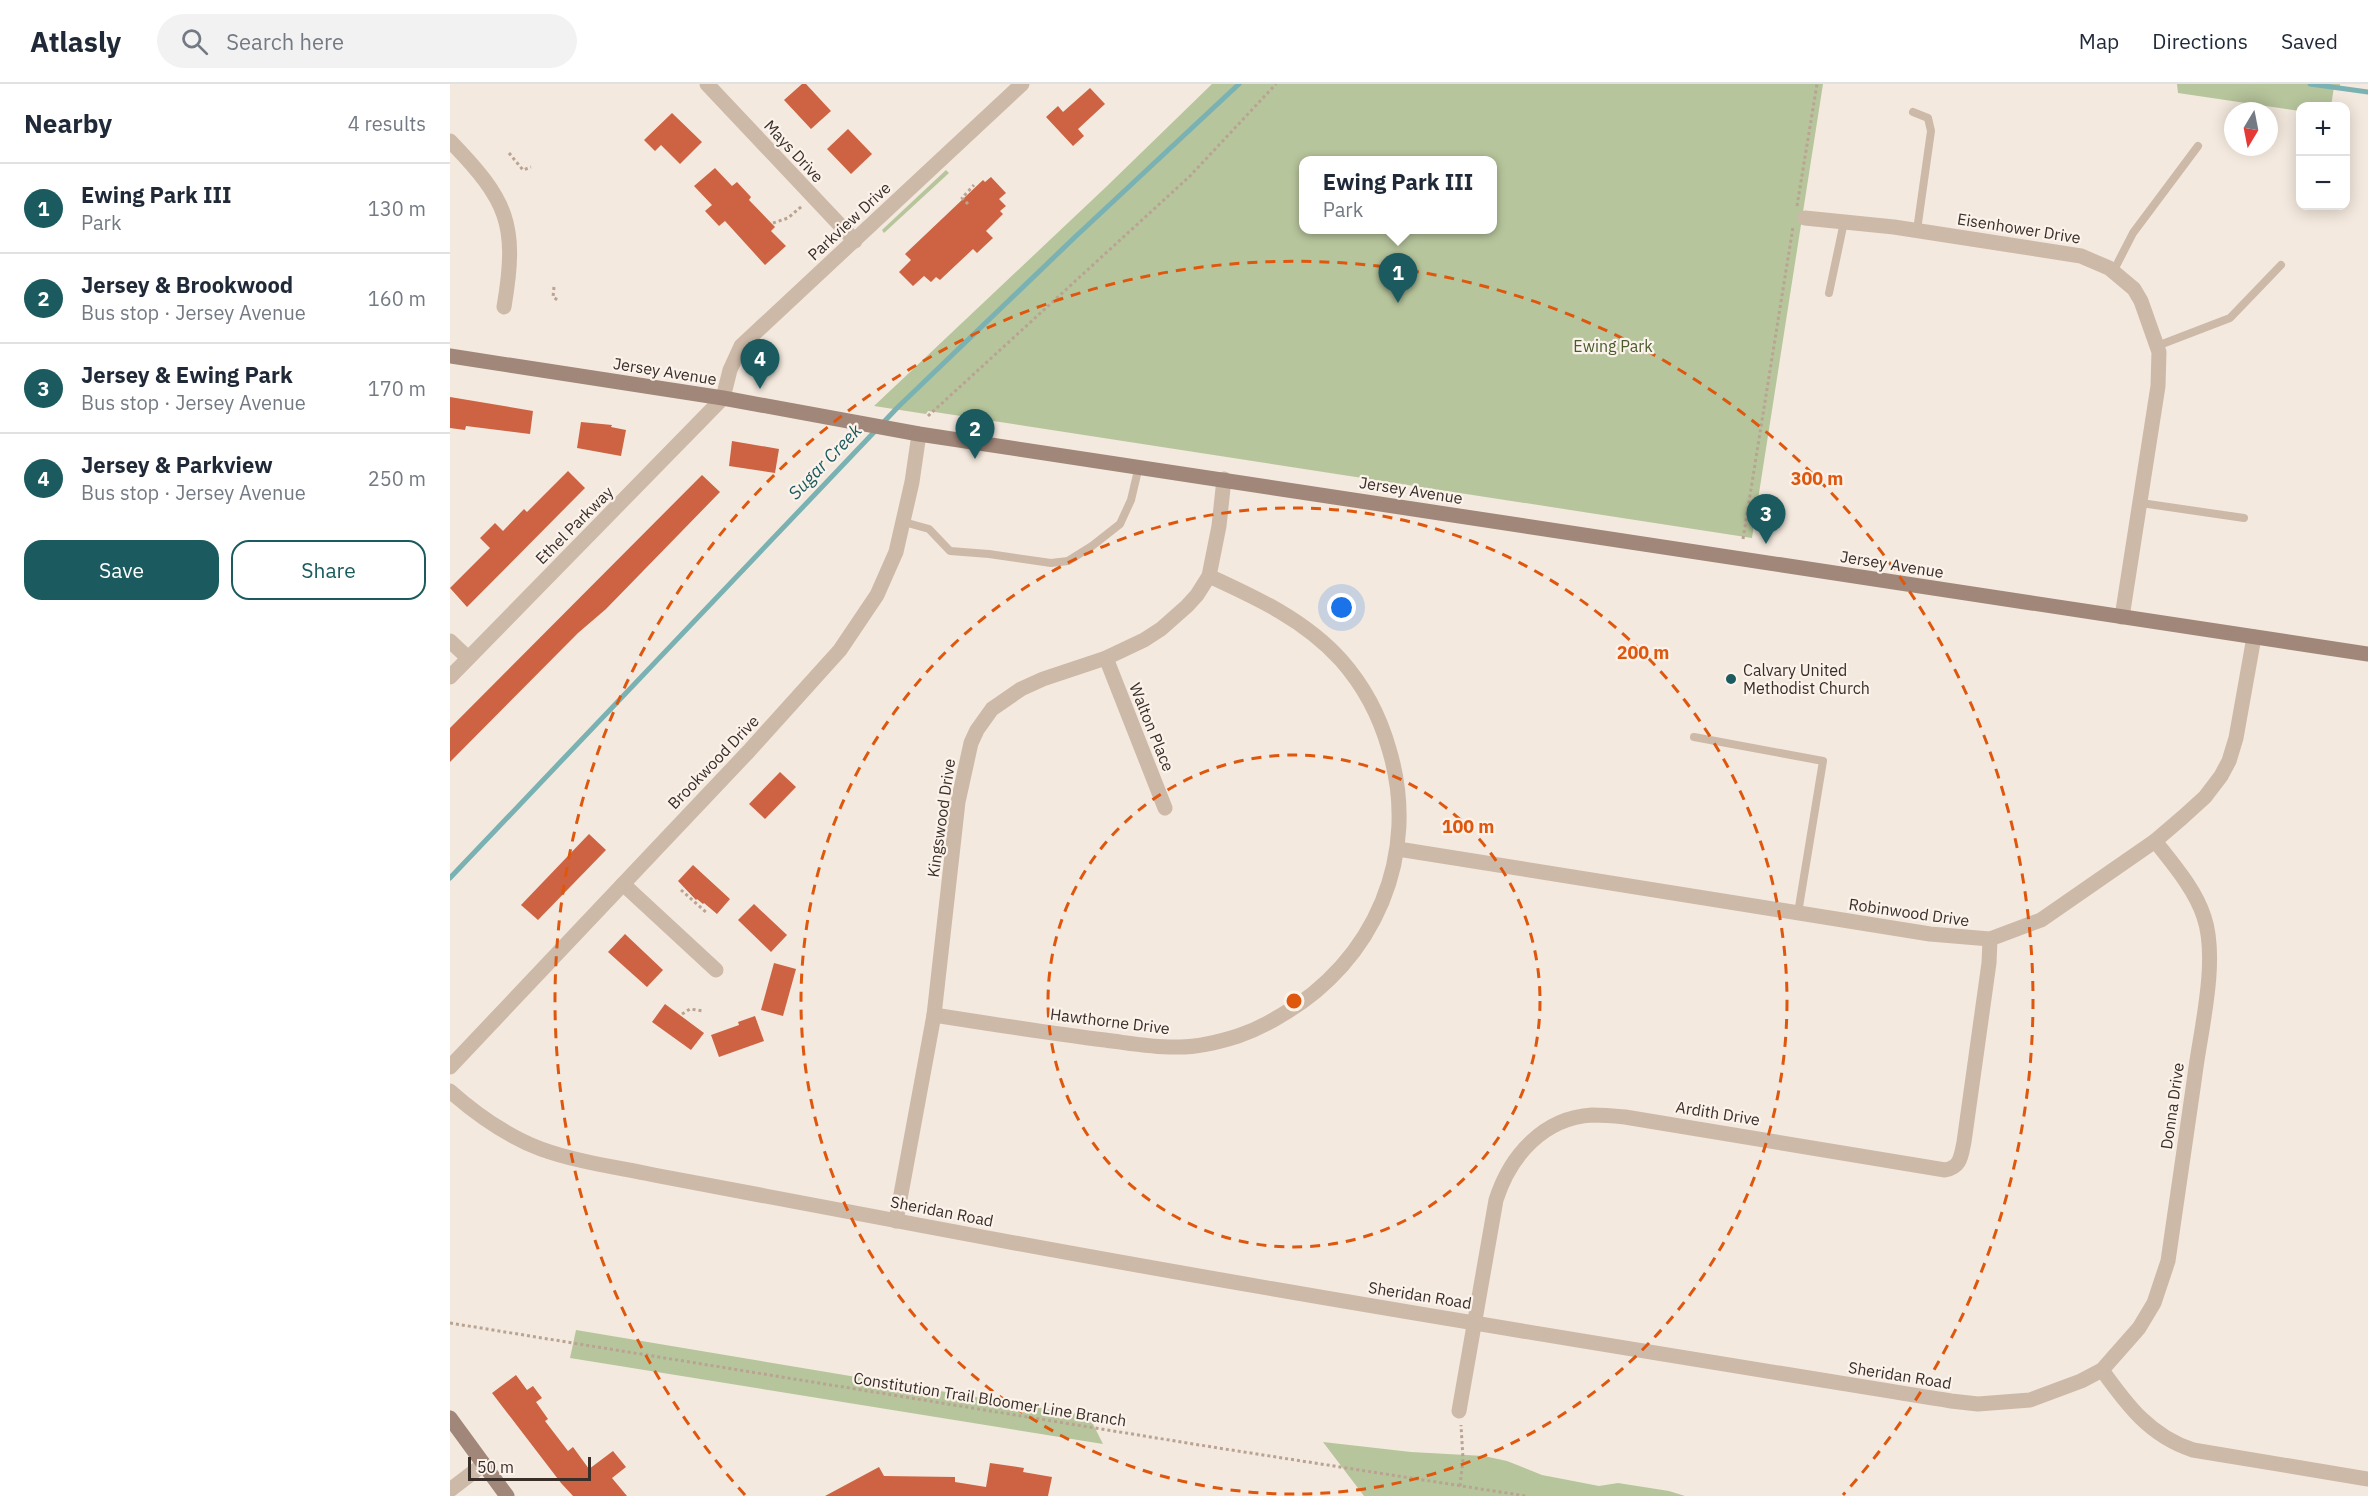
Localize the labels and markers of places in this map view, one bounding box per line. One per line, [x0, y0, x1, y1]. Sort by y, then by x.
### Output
pin: 1 [1378, 254, 1418, 303]
pin: 4 [740, 340, 780, 389]
pin: 2 [956, 410, 994, 459]
pin: 3 [1746, 494, 1786, 544]
place label: Calvary United Methodist Church [1743, 660, 1870, 698]
marker: Calvary United Methodist Church [1724, 672, 1738, 686]
centre of rings [1284, 991, 1304, 1011]

